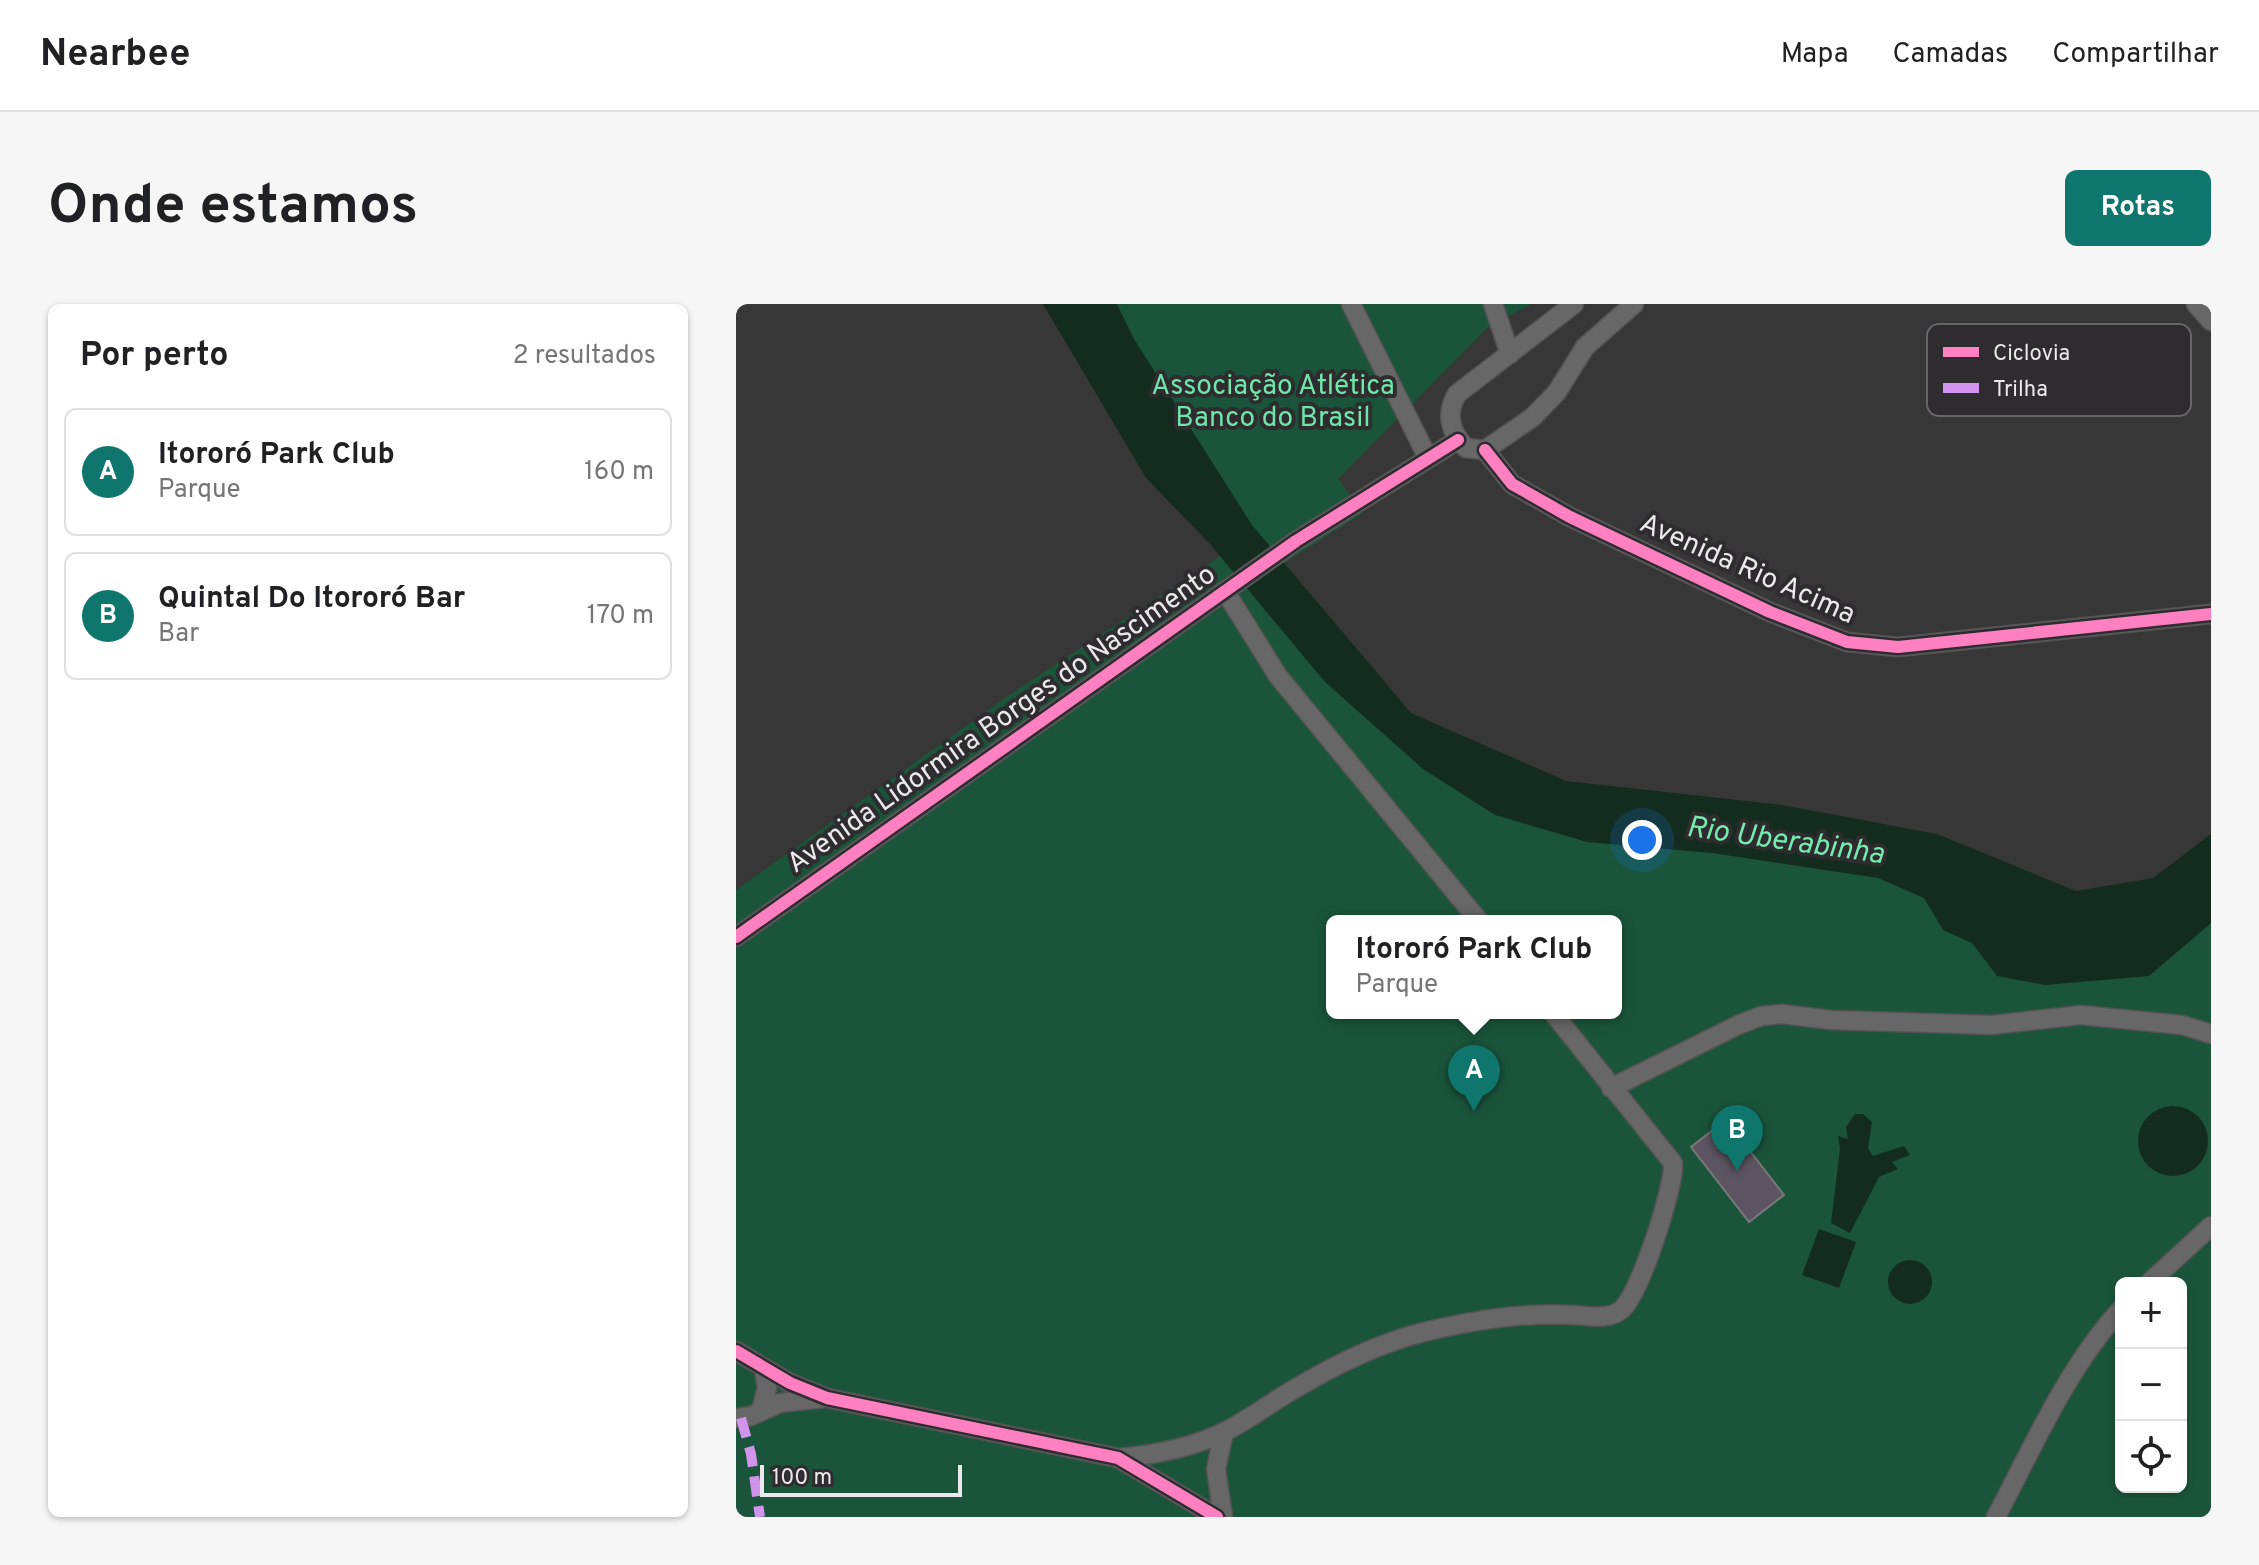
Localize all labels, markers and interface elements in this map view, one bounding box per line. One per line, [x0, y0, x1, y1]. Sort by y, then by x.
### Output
text: Nearbee [40, 31, 190, 80]
text: Mapa [1781, 37, 1848, 73]
text: Camadas [1892, 37, 2008, 73]
text: Compartilhar [2052, 37, 2219, 73]
button: Rotas [2065, 170, 2211, 246]
text: Onde estamos [48, 173, 418, 243]
legend [1927, 324, 2191, 416]
text: Por perto [80, 335, 229, 378]
text: 2 resultados [513, 340, 656, 373]
text: Ciclovia [1993, 341, 2070, 368]
park label: Associação Atlética Banco do Brasil [1151, 369, 1395, 437]
text: Trilha [1993, 377, 2048, 404]
text: Itororó Park Club [158, 437, 395, 474]
text: A [99, 456, 117, 489]
text: 160 m [584, 456, 654, 489]
text: Parque [158, 474, 240, 507]
street label: Avenida Rio Acima [1634, 506, 1860, 634]
street label: Avenida Lidormira Borges do Nascimento [781, 558, 1223, 882]
text: Quintal Do Itororó Bar [158, 581, 465, 618]
text: B [99, 600, 117, 633]
text: 170 m [587, 600, 654, 633]
text: Bar [158, 618, 199, 651]
water label: Rio Uberabinha [1684, 810, 1887, 874]
your location [1622, 820, 1662, 860]
popup [1326, 915, 1622, 1019]
text: Itororó Park Club [1356, 932, 1592, 969]
text: Parque [1356, 969, 1438, 1002]
pin: A [1448, 1045, 1500, 1111]
pin: B [1711, 1105, 1763, 1171]
map controls [2115, 1277, 2187, 1493]
button: + [2115, 1277, 2187, 1349]
button: − [2115, 1349, 2187, 1421]
button: locate [2115, 1421, 2187, 1493]
scale bar [760, 1461, 962, 1497]
text: 100 m [772, 1465, 832, 1492]

